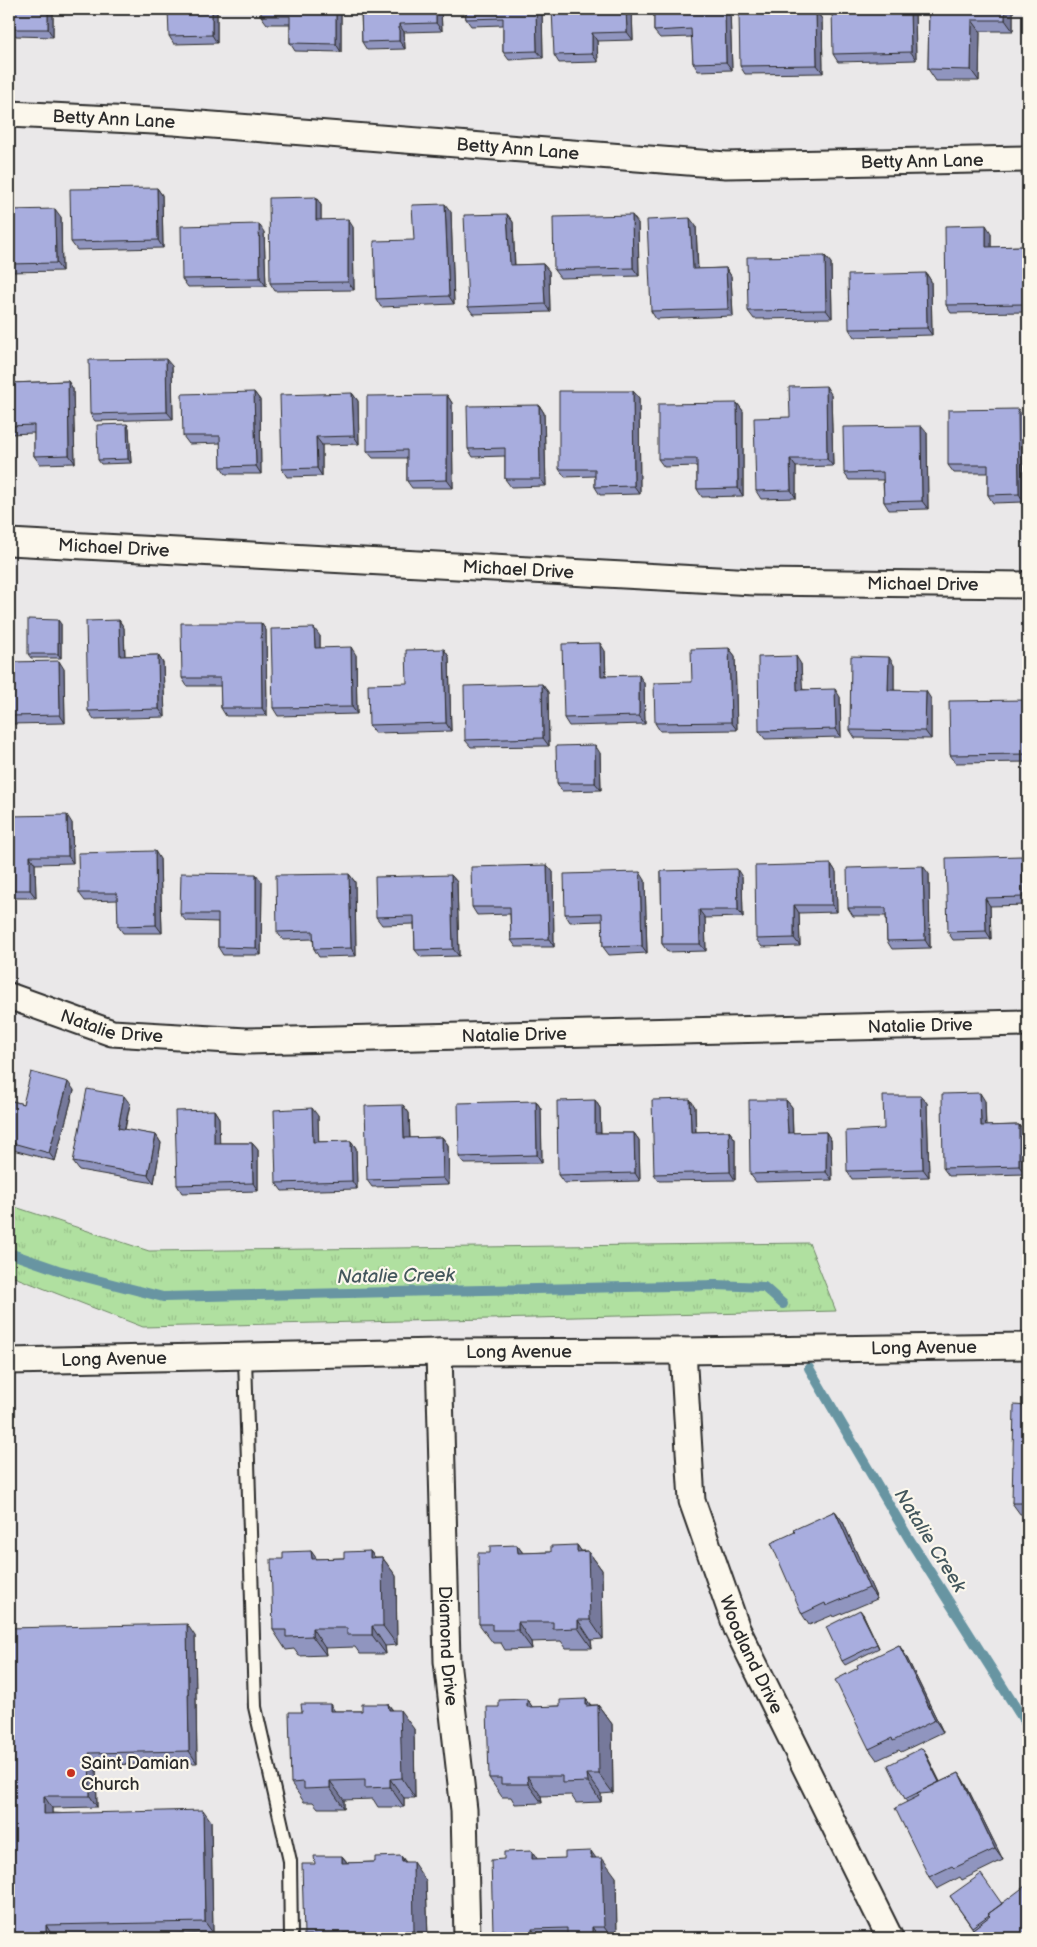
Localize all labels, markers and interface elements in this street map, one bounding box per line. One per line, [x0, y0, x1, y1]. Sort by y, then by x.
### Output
street label: Betty Ann Lane [52, 106, 176, 133]
street label: Betty Ann Lane [456, 134, 580, 165]
street label: Betty Ann Lane [860, 150, 984, 173]
street label: Michael Drive [58, 535, 170, 562]
street label: Michael Drive [462, 556, 575, 583]
street label: Michael Drive [867, 573, 979, 595]
street label: Natalie Drive [57, 1005, 164, 1047]
street label: Natalie Drive [867, 1014, 973, 1038]
street label: Natalie Drive [461, 1024, 567, 1047]
water label: Natalie Creek [337, 1264, 456, 1289]
street label: Long Avenue [871, 1337, 977, 1359]
street label: Long Avenue [466, 1341, 572, 1363]
street label: Long Avenue [61, 1348, 167, 1371]
water label: Natalie Creek [889, 1485, 971, 1597]
street label: Diamond Drive [434, 1585, 462, 1707]
street label: Woodland Drive [715, 1593, 787, 1718]
place label: Saint Damian Church [81, 1753, 189, 1795]
marker: Saint Damian Church [65, 1767, 77, 1779]

